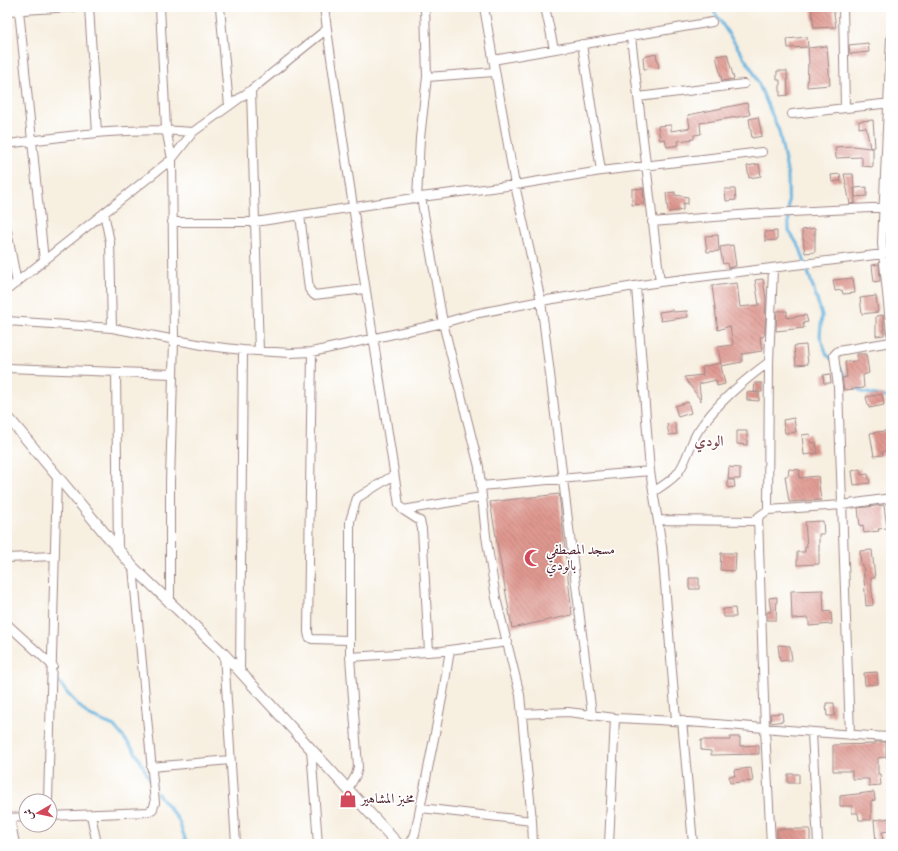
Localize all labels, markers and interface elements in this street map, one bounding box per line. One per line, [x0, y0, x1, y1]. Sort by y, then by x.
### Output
district label: الودي [694, 432, 724, 453]
place label: مسجد المصطفي بالودي [546, 541, 615, 577]
mosque icon: مسجد المصطفي بالودي [523, 548, 543, 568]
shop icon: مخبز المشاهير [338, 789, 358, 809]
place label: مخبز المشاهير [359, 790, 415, 808]
north arrow [18, 793, 58, 833]
text: ش [21, 808, 37, 821]

